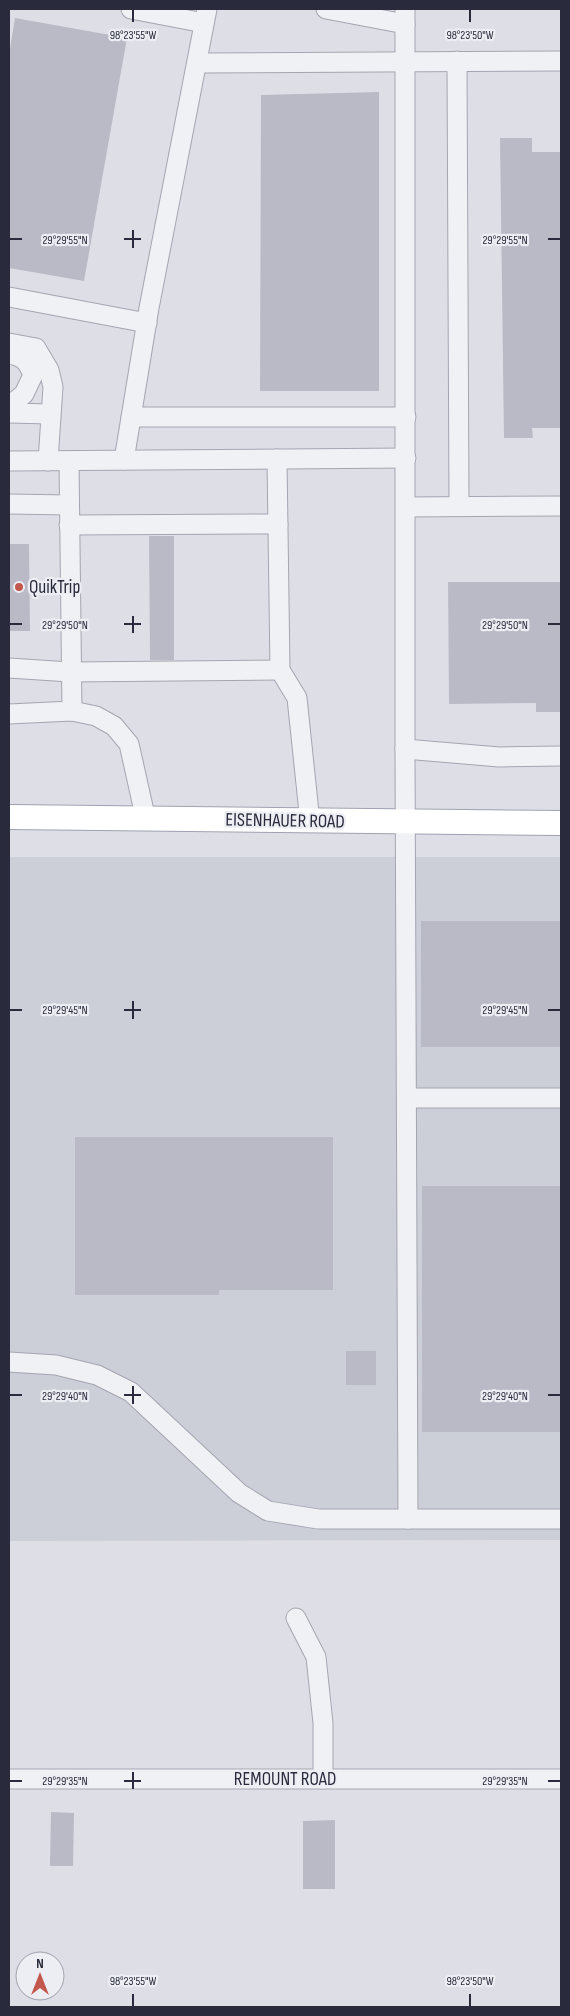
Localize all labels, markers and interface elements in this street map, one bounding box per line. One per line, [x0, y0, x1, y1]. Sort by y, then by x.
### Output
text: 98°23'55"W [110, 28, 157, 43]
text: 98°23'50"W [446, 28, 494, 43]
text: 29°29'55"N [42, 233, 88, 248]
text: 29°29'55"N [482, 233, 528, 248]
place label: QuikTrip [29, 576, 80, 599]
marker: QuikTrip [13, 581, 25, 593]
text: 29°29'50"N [42, 618, 88, 633]
text: 29°29'50"N [482, 618, 528, 633]
street label: EISENHAUER ROAD [225, 808, 345, 834]
text: 29°29'45"N [42, 1003, 88, 1018]
text: 29°29'45"N [482, 1003, 528, 1018]
text: 29°29'40"N [42, 1389, 88, 1404]
text: 29°29'40"N [482, 1389, 528, 1404]
street label: REMOUNT ROAD [234, 1768, 336, 1791]
text: 29°29'35"N [42, 1774, 88, 1789]
text: 29°29'35"N [482, 1774, 528, 1789]
north arrow [15, 1951, 65, 2001]
text: N [36, 1955, 44, 1972]
text: 98°23'55"W [110, 1974, 157, 1989]
text: 98°23'50"W [446, 1974, 494, 1989]

